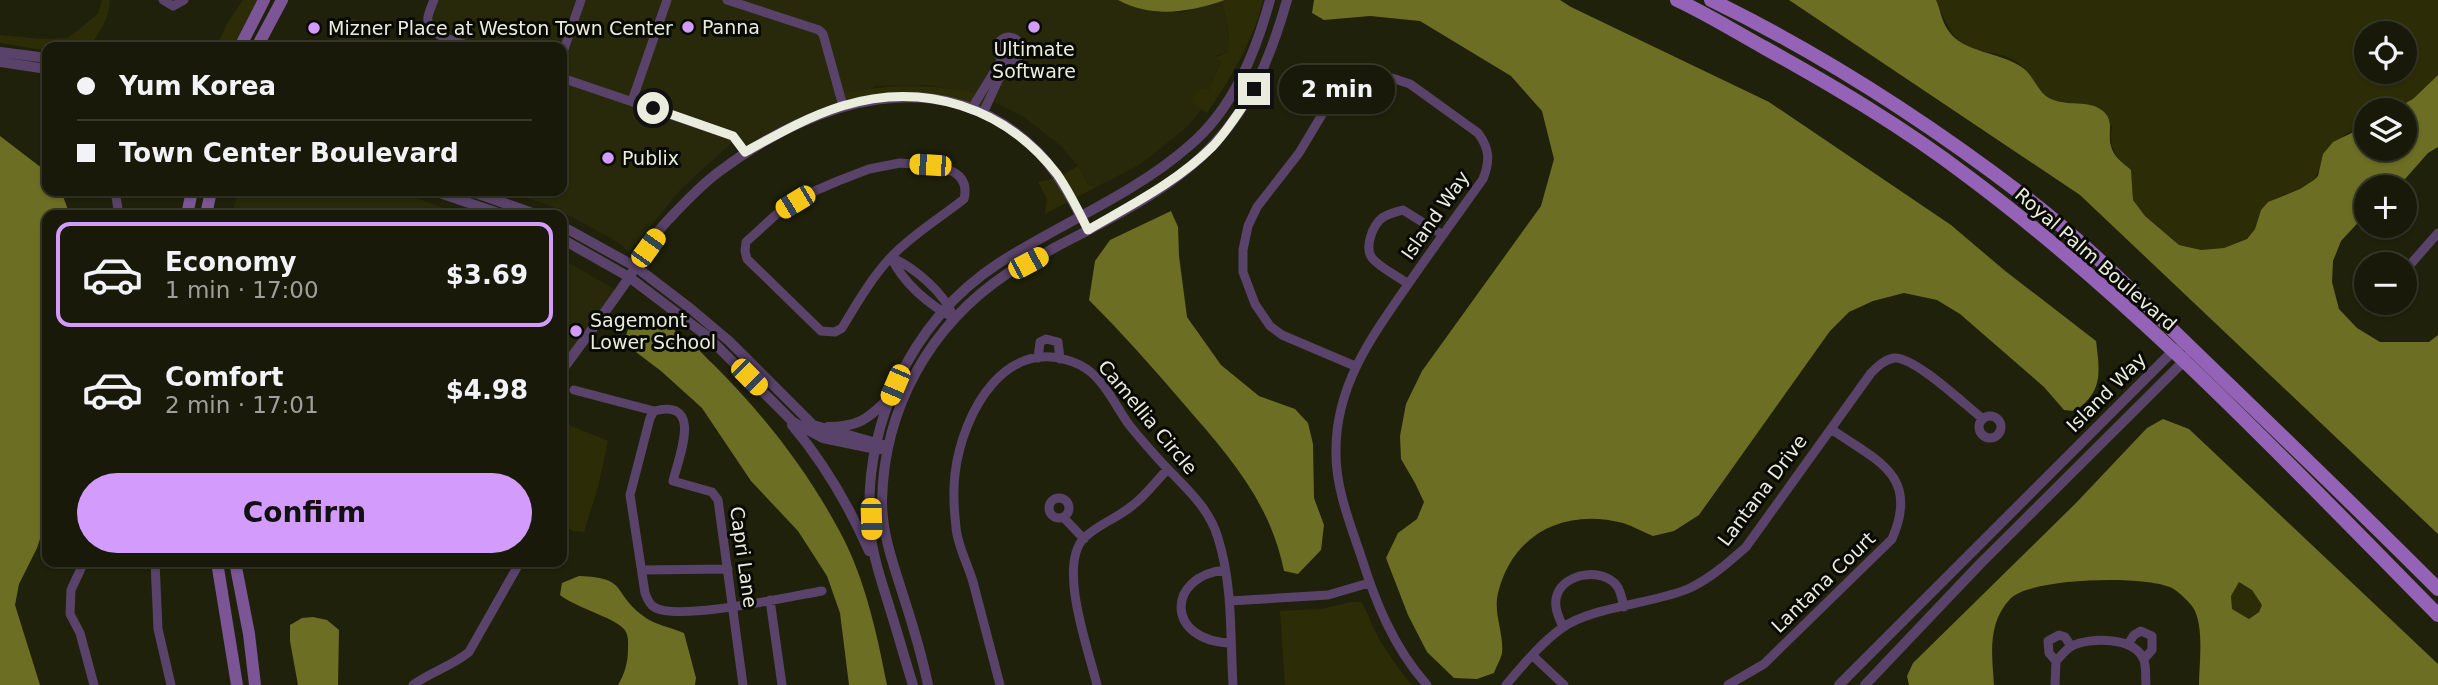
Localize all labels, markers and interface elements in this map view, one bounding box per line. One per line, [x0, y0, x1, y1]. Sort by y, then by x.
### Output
place label: Panna [702, 16, 760, 38]
place label: Mizner Place at Weston Town Center [328, 17, 673, 39]
marker: Panna [680, 19, 696, 35]
marker: Ultimate Software [1026, 19, 1042, 35]
marker: Mizner Place at Weston Town Center [306, 20, 322, 36]
map controls [2354, 21, 2417, 315]
button: locate [2354, 21, 2417, 84]
place label: Ultimate Software [992, 38, 1076, 82]
callout: 2 min [1278, 64, 1394, 114]
text: Yum Korea [119, 71, 276, 101]
route end [1238, 73, 1270, 105]
text: 2 min [1301, 76, 1373, 102]
route start [637, 92, 669, 124]
button: layers [2354, 98, 2417, 161]
text: Town Center Boulevard [119, 138, 459, 168]
place label: Publix [622, 147, 679, 169]
marker: Publix [600, 150, 616, 166]
car [909, 153, 952, 177]
street label: Island Way [1396, 166, 1474, 264]
button: + [2354, 175, 2417, 238]
car [772, 182, 819, 222]
street label: Royal Palm Boulevard [2011, 183, 2181, 335]
car [628, 225, 669, 271]
icon: car [81, 243, 144, 306]
car [1005, 244, 1052, 282]
text: Economy [165, 247, 296, 277]
button: − [2354, 252, 2417, 315]
text: $3.69 [446, 260, 528, 290]
text: 1 min · 17:00 [165, 277, 319, 303]
place label: Sagemont Lower School [590, 309, 716, 353]
marker: Sagemont Lower School [568, 323, 584, 339]
street label: Island Way [2062, 348, 2150, 436]
car [727, 355, 772, 399]
street label: Camellia Circle [1094, 356, 1202, 478]
icon: car [81, 358, 144, 421]
text: Comfort [165, 362, 283, 392]
car [878, 362, 913, 408]
text: $4.98 [446, 375, 528, 405]
text: 2 min · 17:01 [165, 392, 319, 418]
street label: Lantana Drive [1713, 430, 1811, 550]
button: Confirm [77, 473, 532, 553]
car [860, 498, 883, 540]
street label: Capri Lane [726, 505, 762, 609]
street label: Lantana Court [1767, 527, 1879, 637]

